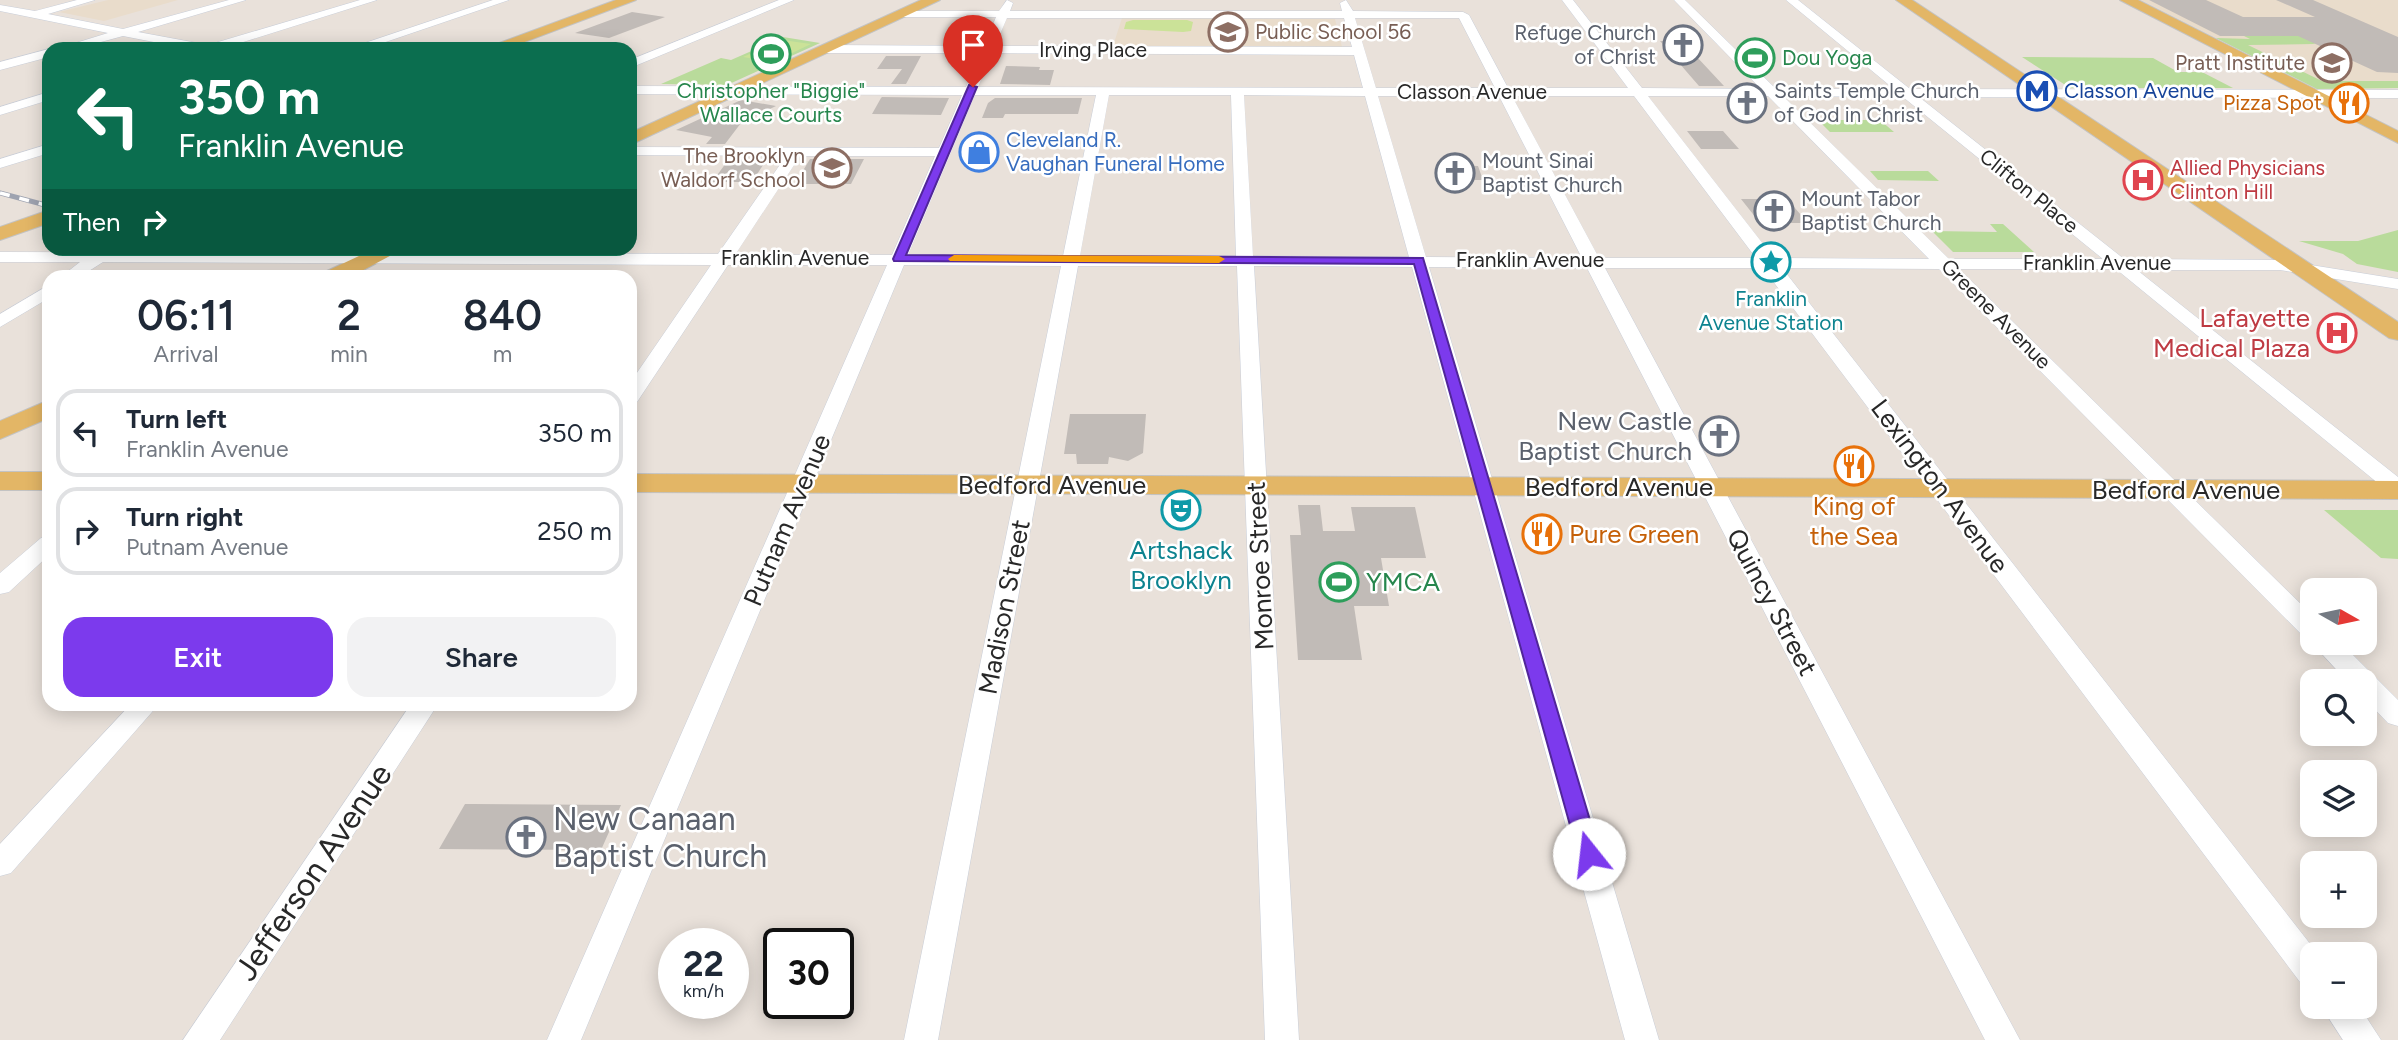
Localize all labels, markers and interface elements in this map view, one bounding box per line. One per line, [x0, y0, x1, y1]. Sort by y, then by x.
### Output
school or university icon: Public School 56 [1207, 11, 1249, 53]
pin [943, 15, 1003, 87]
place label: Public School 56 [1255, 19, 1411, 44]
place label: Refuge Church of Christ [1514, 20, 1656, 69]
church icon: Refuge Church of Christ [1662, 24, 1704, 66]
icon: arrive [954, 26, 992, 64]
sports icon: Christopher "Biggie" Wallace Courts [750, 33, 792, 75]
street label: Irving Place [1039, 37, 1147, 62]
sports icon: Dou Yoga [1734, 37, 1776, 79]
school or university icon: Pratt Institute [2311, 42, 2353, 84]
place label: Dou Yoga [1782, 45, 1872, 70]
place label: Pratt Institute [2175, 50, 2305, 75]
text: 350 m [178, 67, 320, 126]
icon: left [63, 70, 154, 161]
metro station icon: Classon Avenue [2016, 70, 2058, 112]
place label: Christopher "Biggie" Wallace Courts [677, 78, 865, 127]
place label: Saints Temple Church of God in Christ [1774, 78, 1979, 127]
place label: Classon Avenue [2064, 78, 2214, 103]
street label: Classon Avenue [1397, 79, 1547, 104]
church icon: Saints Temple Church of God in Christ [1726, 82, 1768, 124]
restaurant icon: Pizza Spot [2328, 82, 2370, 124]
place label: Pizza Spot [2223, 90, 2322, 115]
text: Franklin Avenue [178, 127, 404, 165]
place label: Cleveland R. Vaughan Funeral Home [1006, 127, 1225, 176]
shop icon: Cleveland R. Vaughan Funeral Home [958, 131, 1000, 173]
place label: The Brooklyn Waldorf School [661, 143, 805, 192]
street label: Clifton Place [1975, 143, 2084, 238]
school or university icon: The Brooklyn Waldorf School [811, 147, 853, 189]
place label: Mount Sinai Baptist Church [1482, 148, 1622, 197]
church icon: Mount Sinai Baptist Church [1434, 152, 1476, 194]
place label: Allied Physicians Clinton Hill [2170, 155, 2325, 204]
hospital icon: Allied Physicians Clinton Hill [2122, 159, 2164, 201]
place label: Mount Tabor Baptist Church [1801, 186, 1941, 235]
church icon: Mount Tabor Baptist Church [1753, 190, 1795, 232]
icon: right [135, 203, 173, 241]
text: Then [63, 206, 121, 238]
place icon: Franklin Avenue Station [1750, 241, 1792, 283]
street label: Franklin Avenue [721, 245, 869, 270]
street label: Franklin Avenue [1456, 247, 1604, 272]
street label: Franklin Avenue [2023, 250, 2171, 275]
street label: Greene Avenue [1936, 253, 2057, 374]
place label: Franklin Avenue Station [1699, 286, 1843, 335]
text: 06:11 [137, 290, 235, 341]
text: 2 [337, 290, 361, 341]
text: 840 [463, 290, 542, 341]
place label: Lafayette Medical Plaza [2153, 302, 2310, 364]
hospital icon: Lafayette Medical Plaza [2316, 312, 2358, 354]
text: Arrival [154, 340, 219, 368]
text: min [330, 340, 368, 368]
text: m [493, 340, 512, 368]
street label: Lexington Avenue [1864, 393, 2016, 579]
text: Turn left [126, 403, 227, 435]
place label: New Castle Baptist Church [1518, 405, 1692, 467]
icon: left [67, 414, 105, 452]
church icon: New Castle Baptist Church [1698, 415, 1740, 457]
text: 350 m [538, 417, 612, 449]
street label: Putnam Avenue [736, 429, 838, 611]
text: Franklin Avenue [126, 435, 288, 463]
restaurant icon: King of the Sea [1833, 445, 1875, 487]
street label: Bedford Avenue [958, 469, 1146, 501]
street label: Bedford Avenue [1525, 471, 1713, 503]
street label: Bedford Avenue [2092, 474, 2280, 506]
street label: Monroe Street [1240, 481, 1280, 651]
theatre icon: Artshack Brooklyn [1160, 489, 1202, 531]
place label: King of the Sea [1810, 490, 1898, 552]
text: Turn right [126, 501, 243, 533]
icon: right [67, 512, 105, 550]
restaurant icon: Pure Green [1521, 513, 1563, 555]
text: 250 m [537, 515, 612, 547]
street label: Madison Street [971, 517, 1037, 697]
place label: Pure Green [1569, 518, 1699, 550]
street label: Quincy Street [1720, 523, 1824, 681]
text: Putnam Avenue [126, 533, 288, 561]
place label: Artshack Brooklyn [1130, 534, 1233, 596]
sports icon: YMCA [1318, 561, 1360, 603]
place label: YMCA [1366, 566, 1440, 598]
north arrow [2300, 578, 2376, 654]
map controls [2300, 578, 2377, 1019]
button: Exit [63, 617, 333, 697]
button: Share [347, 617, 616, 697]
button: search [2300, 669, 2377, 746]
street label: Jefferson Avenue [226, 756, 400, 988]
button: layers [2300, 760, 2377, 837]
place label: New Canaan Baptist Church [553, 800, 767, 875]
church icon: New Canaan Baptist Church [505, 816, 547, 858]
position arrow [1552, 817, 1626, 891]
button: + [2300, 851, 2377, 928]
speed limit sign: 30 [763, 928, 854, 1019]
button: − [2300, 942, 2377, 1019]
text: 22 [683, 943, 724, 985]
text: km/h [683, 980, 724, 1002]

